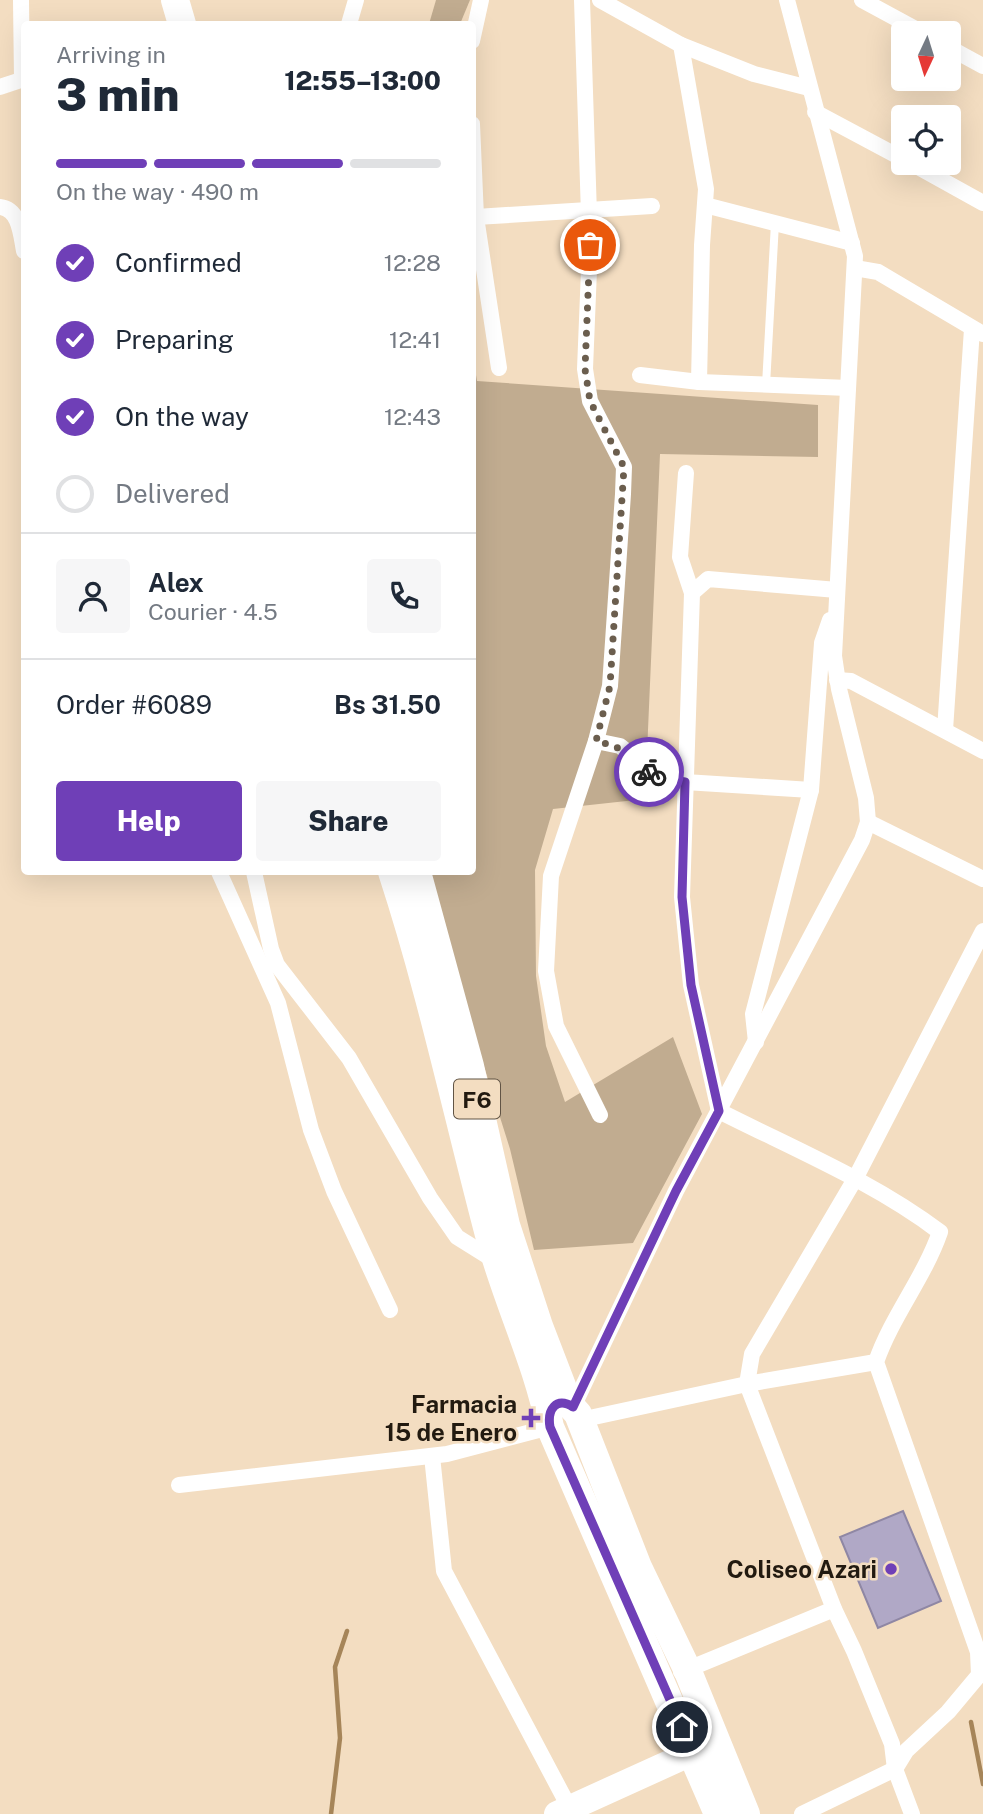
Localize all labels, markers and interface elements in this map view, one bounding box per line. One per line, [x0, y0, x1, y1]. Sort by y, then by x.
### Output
north arrow [891, 21, 961, 91]
map controls [891, 21, 961, 175]
text: Arriving in [56, 41, 166, 68]
text: 12:55–13:00 [284, 65, 441, 96]
text: 3 min [56, 67, 180, 121]
button: locate [891, 105, 961, 175]
text: On the way · 490 m [56, 178, 259, 205]
pin [560, 215, 620, 275]
icon: bag [571, 226, 609, 264]
icon: check [56, 244, 94, 282]
text: Confirmed [115, 247, 242, 278]
text: 12:28 [384, 249, 441, 276]
icon: check [56, 321, 94, 359]
text: Preparing [115, 324, 234, 355]
text: 12:41 [389, 326, 441, 353]
icon: check [56, 398, 94, 436]
text: On the way [115, 401, 249, 432]
text: 12:43 [384, 403, 441, 430]
text: Delivered [115, 478, 230, 509]
button: person [56, 559, 130, 633]
button: phone [367, 559, 441, 633]
text: Alex [148, 567, 204, 598]
text: Courier · 4.5 [148, 598, 278, 625]
text: Order #6089 [56, 689, 212, 720]
text: Bs 31.50 [334, 689, 441, 720]
courier [614, 737, 684, 807]
icon: bike [630, 753, 668, 791]
button: Help [56, 781, 242, 861]
button: Share [256, 781, 441, 861]
road number: F6 [454, 1080, 500, 1118]
place label: Farmacia 15 de Enero [385, 1390, 517, 1446]
marker: Farmacia 15 de Enero [523, 1410, 539, 1426]
place label: Coliseo Azari [726, 1555, 877, 1583]
marker: Coliseo Azari [883, 1561, 899, 1577]
pin [652, 1697, 712, 1757]
icon: home [663, 1708, 701, 1746]

